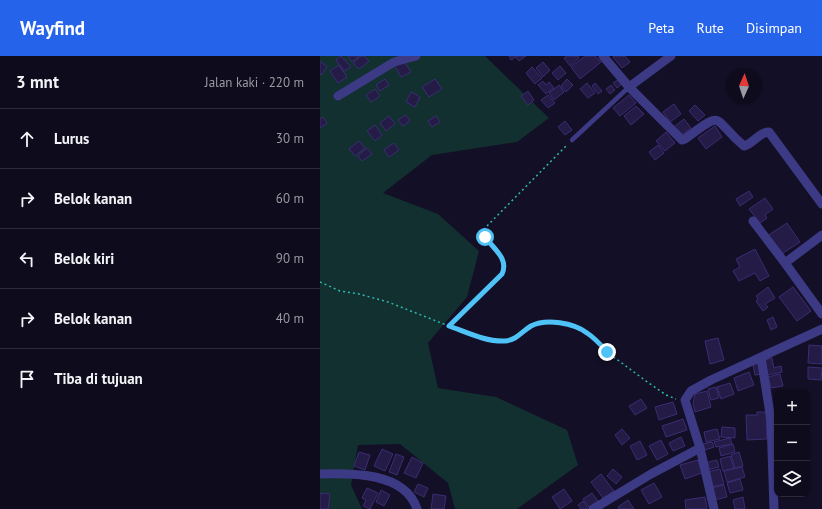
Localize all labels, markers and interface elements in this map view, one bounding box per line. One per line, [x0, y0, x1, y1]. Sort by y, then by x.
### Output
text: Wayfind [20, 16, 85, 40]
text: Peta [648, 19, 674, 37]
text: Rute [696, 19, 724, 37]
text: Disimpan [746, 19, 802, 37]
north arrow [726, 68, 762, 104]
text: 3 mnt [16, 71, 59, 93]
text: Jalan kaki · 220 m [205, 74, 304, 91]
icon: ahead [16, 128, 38, 150]
text: Lurus [54, 129, 89, 148]
text: 30 m [276, 130, 304, 147]
icon: right [16, 188, 38, 210]
text: Belok kanan [54, 189, 132, 208]
text: 60 m [276, 190, 304, 207]
route start [476, 228, 494, 246]
icon: left [16, 248, 38, 270]
text: Belok kiri [54, 249, 114, 268]
text: 90 m [276, 250, 304, 267]
icon: right [16, 308, 38, 330]
text: Belok kanan [54, 309, 132, 328]
text: 40 m [276, 310, 304, 327]
route end [598, 343, 616, 361]
icon: arrive [16, 368, 38, 390]
text: Tiba di tujuan [54, 369, 143, 388]
map controls [774, 389, 810, 497]
button: + [774, 389, 810, 425]
button: − [774, 425, 810, 461]
button: layers [774, 461, 810, 497]

